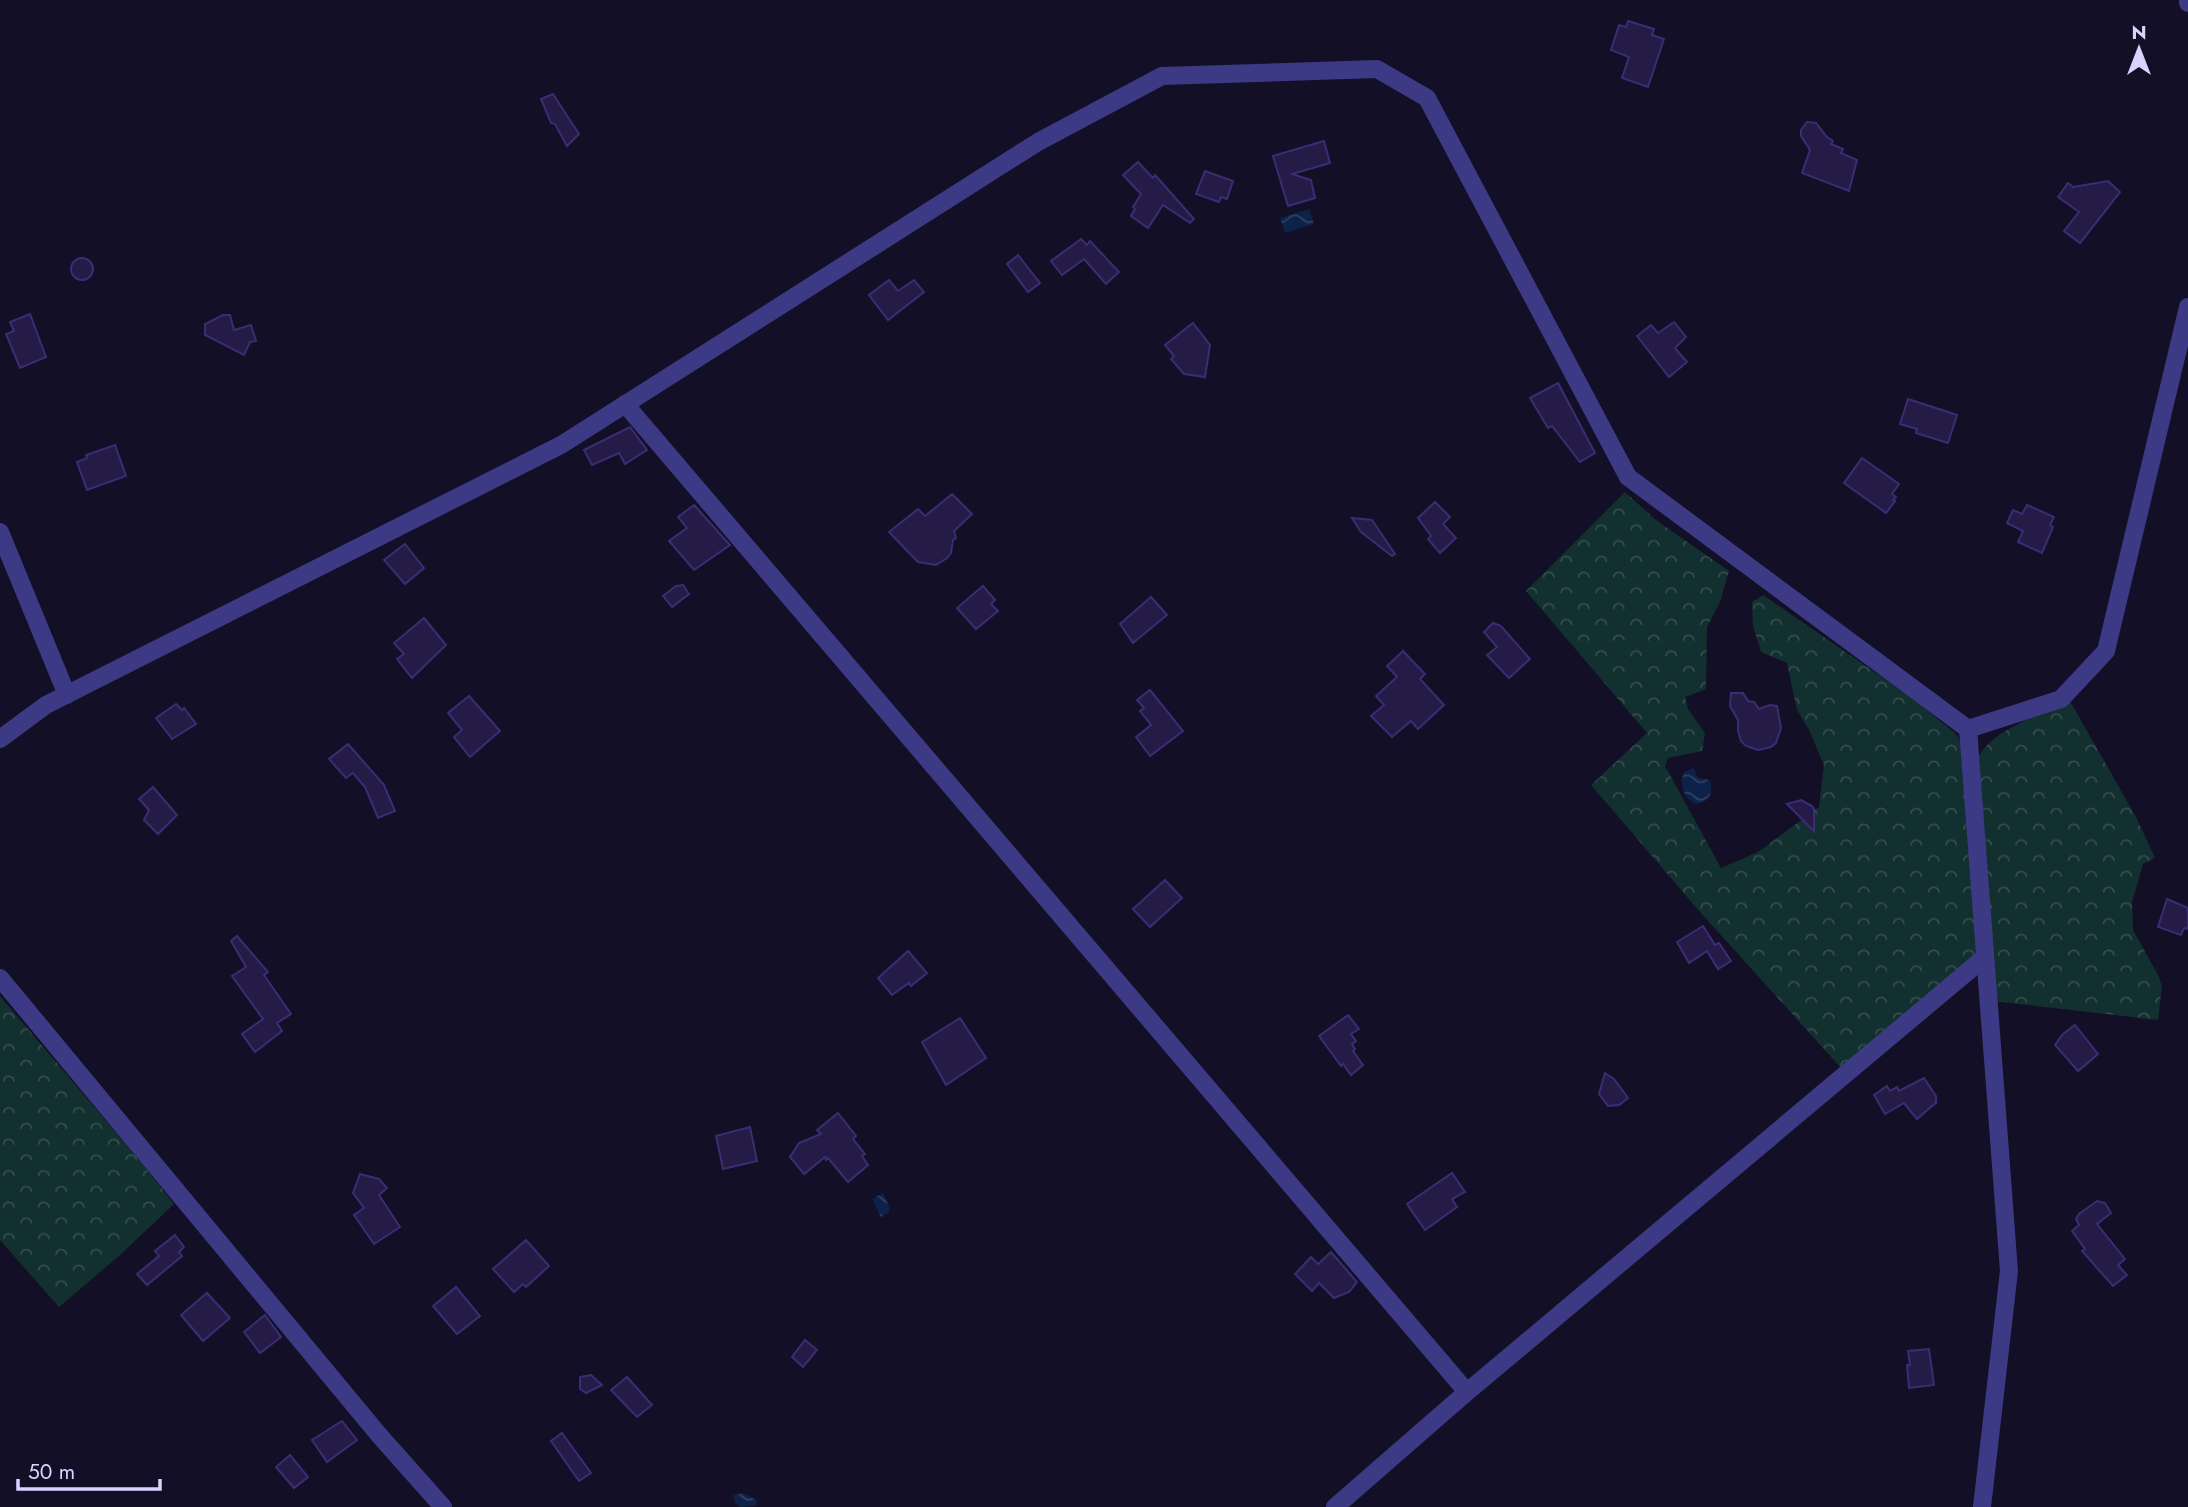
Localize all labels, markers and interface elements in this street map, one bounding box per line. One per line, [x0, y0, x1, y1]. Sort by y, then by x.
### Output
north arrow [2104, 14, 2174, 84]
text: N [2131, 19, 2147, 46]
scale bar [18, 1448, 159, 1492]
text: 50 m [28, 1457, 75, 1487]

